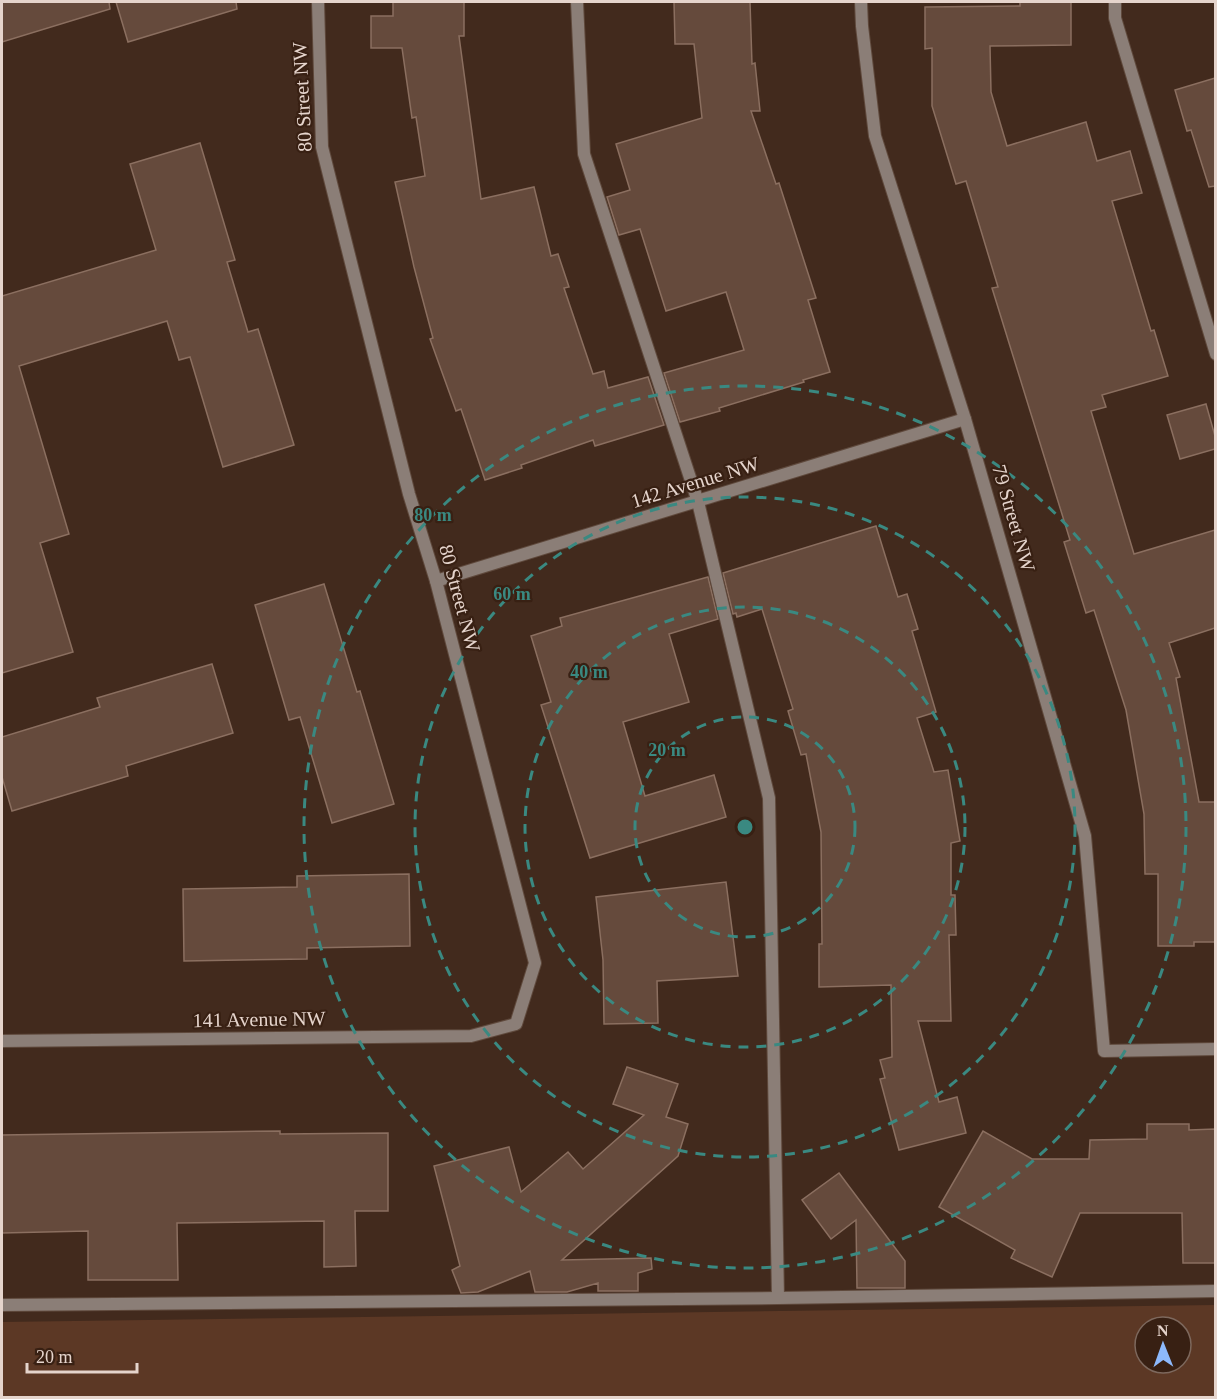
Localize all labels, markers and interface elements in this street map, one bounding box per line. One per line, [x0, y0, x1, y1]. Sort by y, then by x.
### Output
street label: 80 Street NW [288, 41, 316, 152]
street label: 142 Avenue NW [628, 452, 762, 512]
street label: 79 Street NW [988, 462, 1040, 574]
text: 80 m [414, 505, 452, 525]
street label: 80 Street NW [435, 542, 485, 654]
text: 60 m [493, 584, 531, 604]
text: 40 m [570, 662, 608, 682]
text: 20 m [648, 740, 686, 760]
centre of rings [735, 817, 755, 837]
street label: 141 Avenue NW [192, 1007, 326, 1031]
north arrow [1133, 1315, 1193, 1375]
text: N [1157, 1322, 1169, 1339]
scale bar [27, 1336, 136, 1374]
text: 20 m [36, 1347, 73, 1367]

